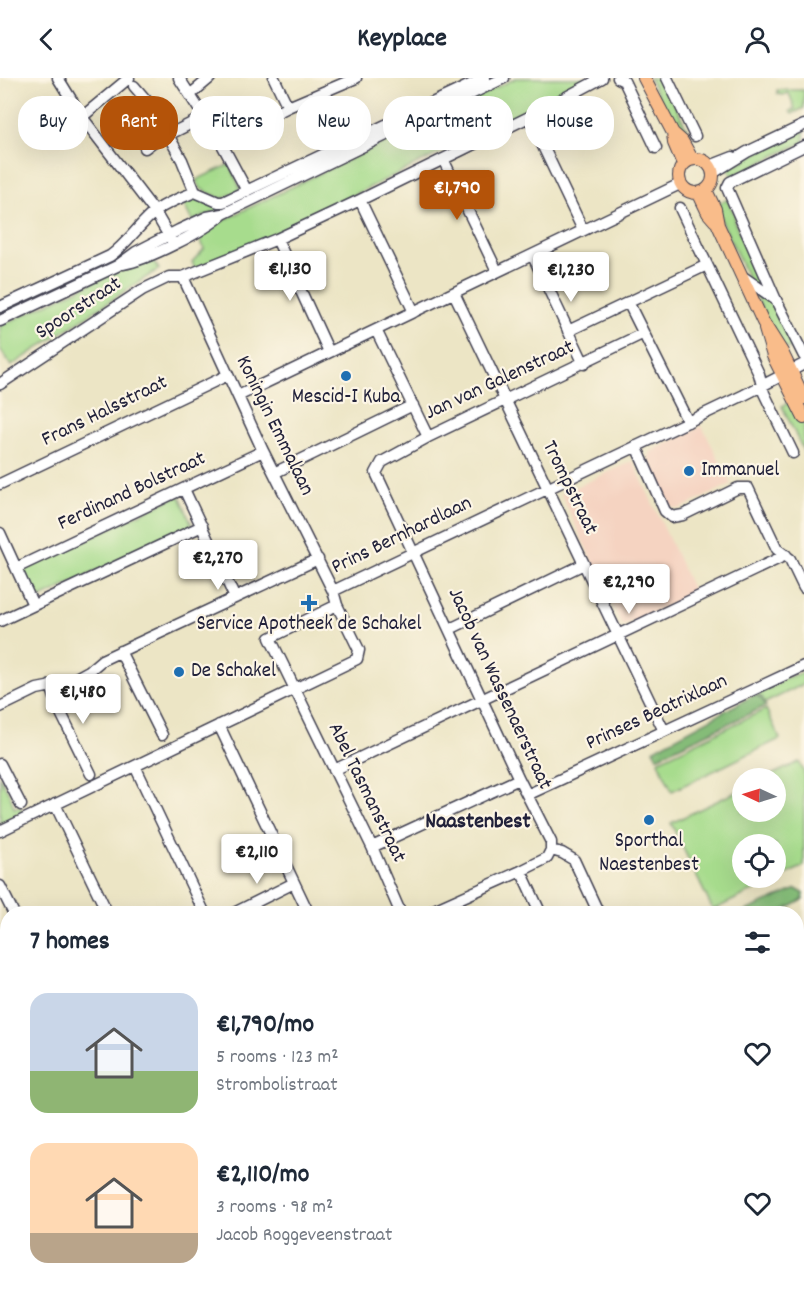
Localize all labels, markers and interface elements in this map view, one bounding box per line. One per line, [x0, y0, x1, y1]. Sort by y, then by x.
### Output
text: Keyplace [357, 20, 447, 59]
icon: back [30, 23, 63, 56]
icon: person [741, 23, 774, 56]
chip: Buy [18, 96, 88, 150]
chip: Rent [100, 96, 178, 150]
chip: Filters [190, 96, 284, 150]
chip: New [296, 96, 371, 150]
chip: Apartment [383, 96, 513, 150]
chip: House [525, 96, 614, 150]
pin: €1,790 [408, 170, 506, 221]
text: €1,790 [433, 175, 481, 203]
pin: €1,130 [241, 251, 339, 302]
pin: €1,230 [522, 252, 620, 303]
text: €1,130 [268, 256, 312, 284]
text: €1,230 [547, 257, 595, 285]
street label: Spoorstraat [30, 270, 128, 348]
street label: Jan van Galenstraat [421, 333, 580, 429]
street label: Koningin Emmalaan [227, 351, 321, 501]
street label: Frans Halsstraat [37, 368, 173, 455]
marker: Mescid-I Kuba [339, 369, 353, 383]
place label: Mescid-I Kuba [292, 383, 402, 413]
street label: Trompstraat [533, 436, 605, 540]
street label: Ferdinand Bolstraat [53, 444, 211, 539]
place label: Immanuel [701, 456, 779, 486]
marker: Immanuel [682, 464, 696, 478]
street label: Prins Bernhardlaan [327, 489, 477, 583]
pin: €2,270 [169, 540, 267, 591]
text: €2,270 [193, 545, 244, 573]
pin: €2,290 [580, 564, 678, 615]
text: €2,290 [603, 569, 655, 597]
street label: Jacob van Wassenaerstraat [439, 583, 559, 795]
marker: Service Apotheek de Schakel [302, 596, 316, 610]
place label: Service Apotheek de Schakel [196, 610, 422, 640]
place label: De Schakel [191, 657, 276, 687]
marker: De Schakel [172, 665, 186, 679]
street label: Prinses Beatrixlaan [581, 667, 733, 759]
pin: €1,480 [34, 674, 132, 725]
text: €1,480 [60, 679, 106, 707]
street label: Abel Tasmanstraat [319, 718, 413, 868]
north arrow [732, 768, 786, 822]
map controls [732, 768, 786, 888]
district label: Naastenbest [425, 807, 532, 838]
marker: Sporthal Naestenbest [642, 813, 656, 827]
place label: Sporthal Naestenbest [599, 827, 699, 881]
pin: €2,110 [208, 834, 306, 885]
button: locate [732, 834, 786, 888]
text: €2,110 [235, 839, 279, 867]
text: 7 homes [30, 924, 110, 961]
icon: filters [741, 926, 774, 959]
text: €1,790/mo [216, 1007, 314, 1044]
icon: home [78, 1017, 150, 1089]
icon: heart [741, 1037, 774, 1070]
text: 5 rooms · 123 m² [216, 1044, 339, 1072]
text: Strombolistraat [216, 1072, 338, 1100]
text: €2,110/mo [216, 1157, 309, 1194]
icon: home [78, 1167, 150, 1239]
icon: heart [741, 1187, 774, 1220]
text: 3 rooms · 98 m² [216, 1194, 333, 1222]
text: Jacob Roggeveenstraat [216, 1222, 392, 1250]

